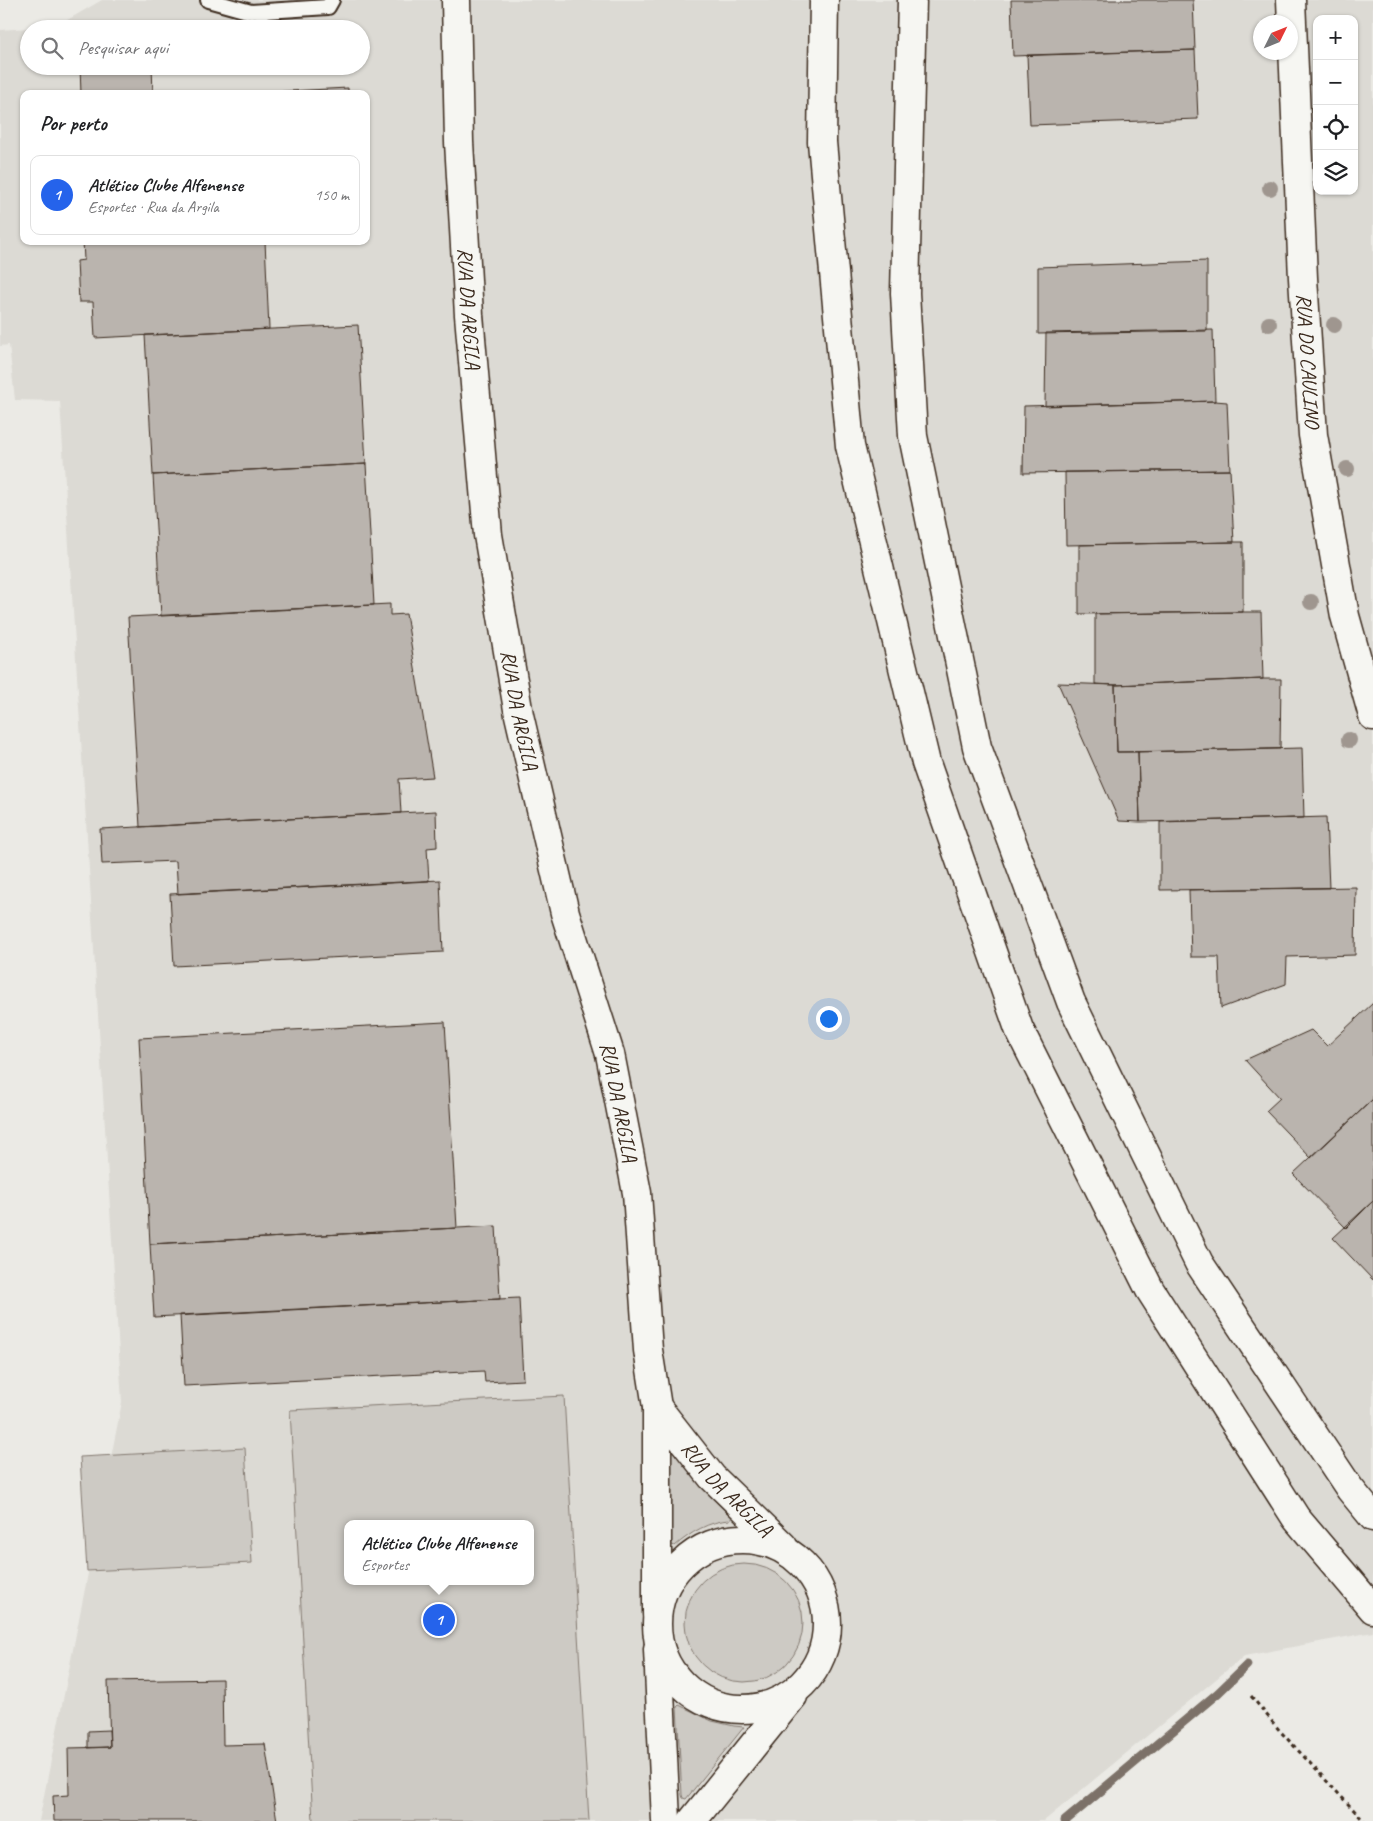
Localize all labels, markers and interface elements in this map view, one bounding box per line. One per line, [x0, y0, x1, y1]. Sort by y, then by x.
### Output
north arrow [1253, 15, 1298, 60]
map controls [1313, 15, 1358, 195]
button: + [1313, 15, 1358, 60]
search box [20, 20, 370, 75]
icon: search [38, 34, 66, 62]
text: Pesquisar aqui [78, 36, 168, 60]
button: − [1313, 60, 1358, 105]
button: locate [1313, 105, 1358, 150]
text: Por perto [40, 110, 107, 136]
button: layers [1313, 150, 1358, 195]
text: Atlético Clube Alfenense [88, 173, 243, 197]
text: 1 [53, 185, 61, 205]
text: 150 m [315, 185, 349, 205]
text: Esportes · Rua da Argila [88, 197, 219, 217]
street label: RUA DA ARGILA [452, 247, 487, 371]
street label: RUA DO CAULINO [1291, 293, 1326, 431]
street label: RUA DA ARGILA [495, 648, 544, 773]
your location [816, 1006, 842, 1032]
street label: RUA DA ARGILA [594, 1039, 644, 1165]
street label: RUA DA ARGILA [676, 1436, 779, 1542]
popup [344, 1520, 534, 1585]
text: Atlético Clube Alfenense [362, 1531, 516, 1555]
text: Esportes [362, 1555, 409, 1575]
pin: 1 [423, 1601, 455, 1639]

